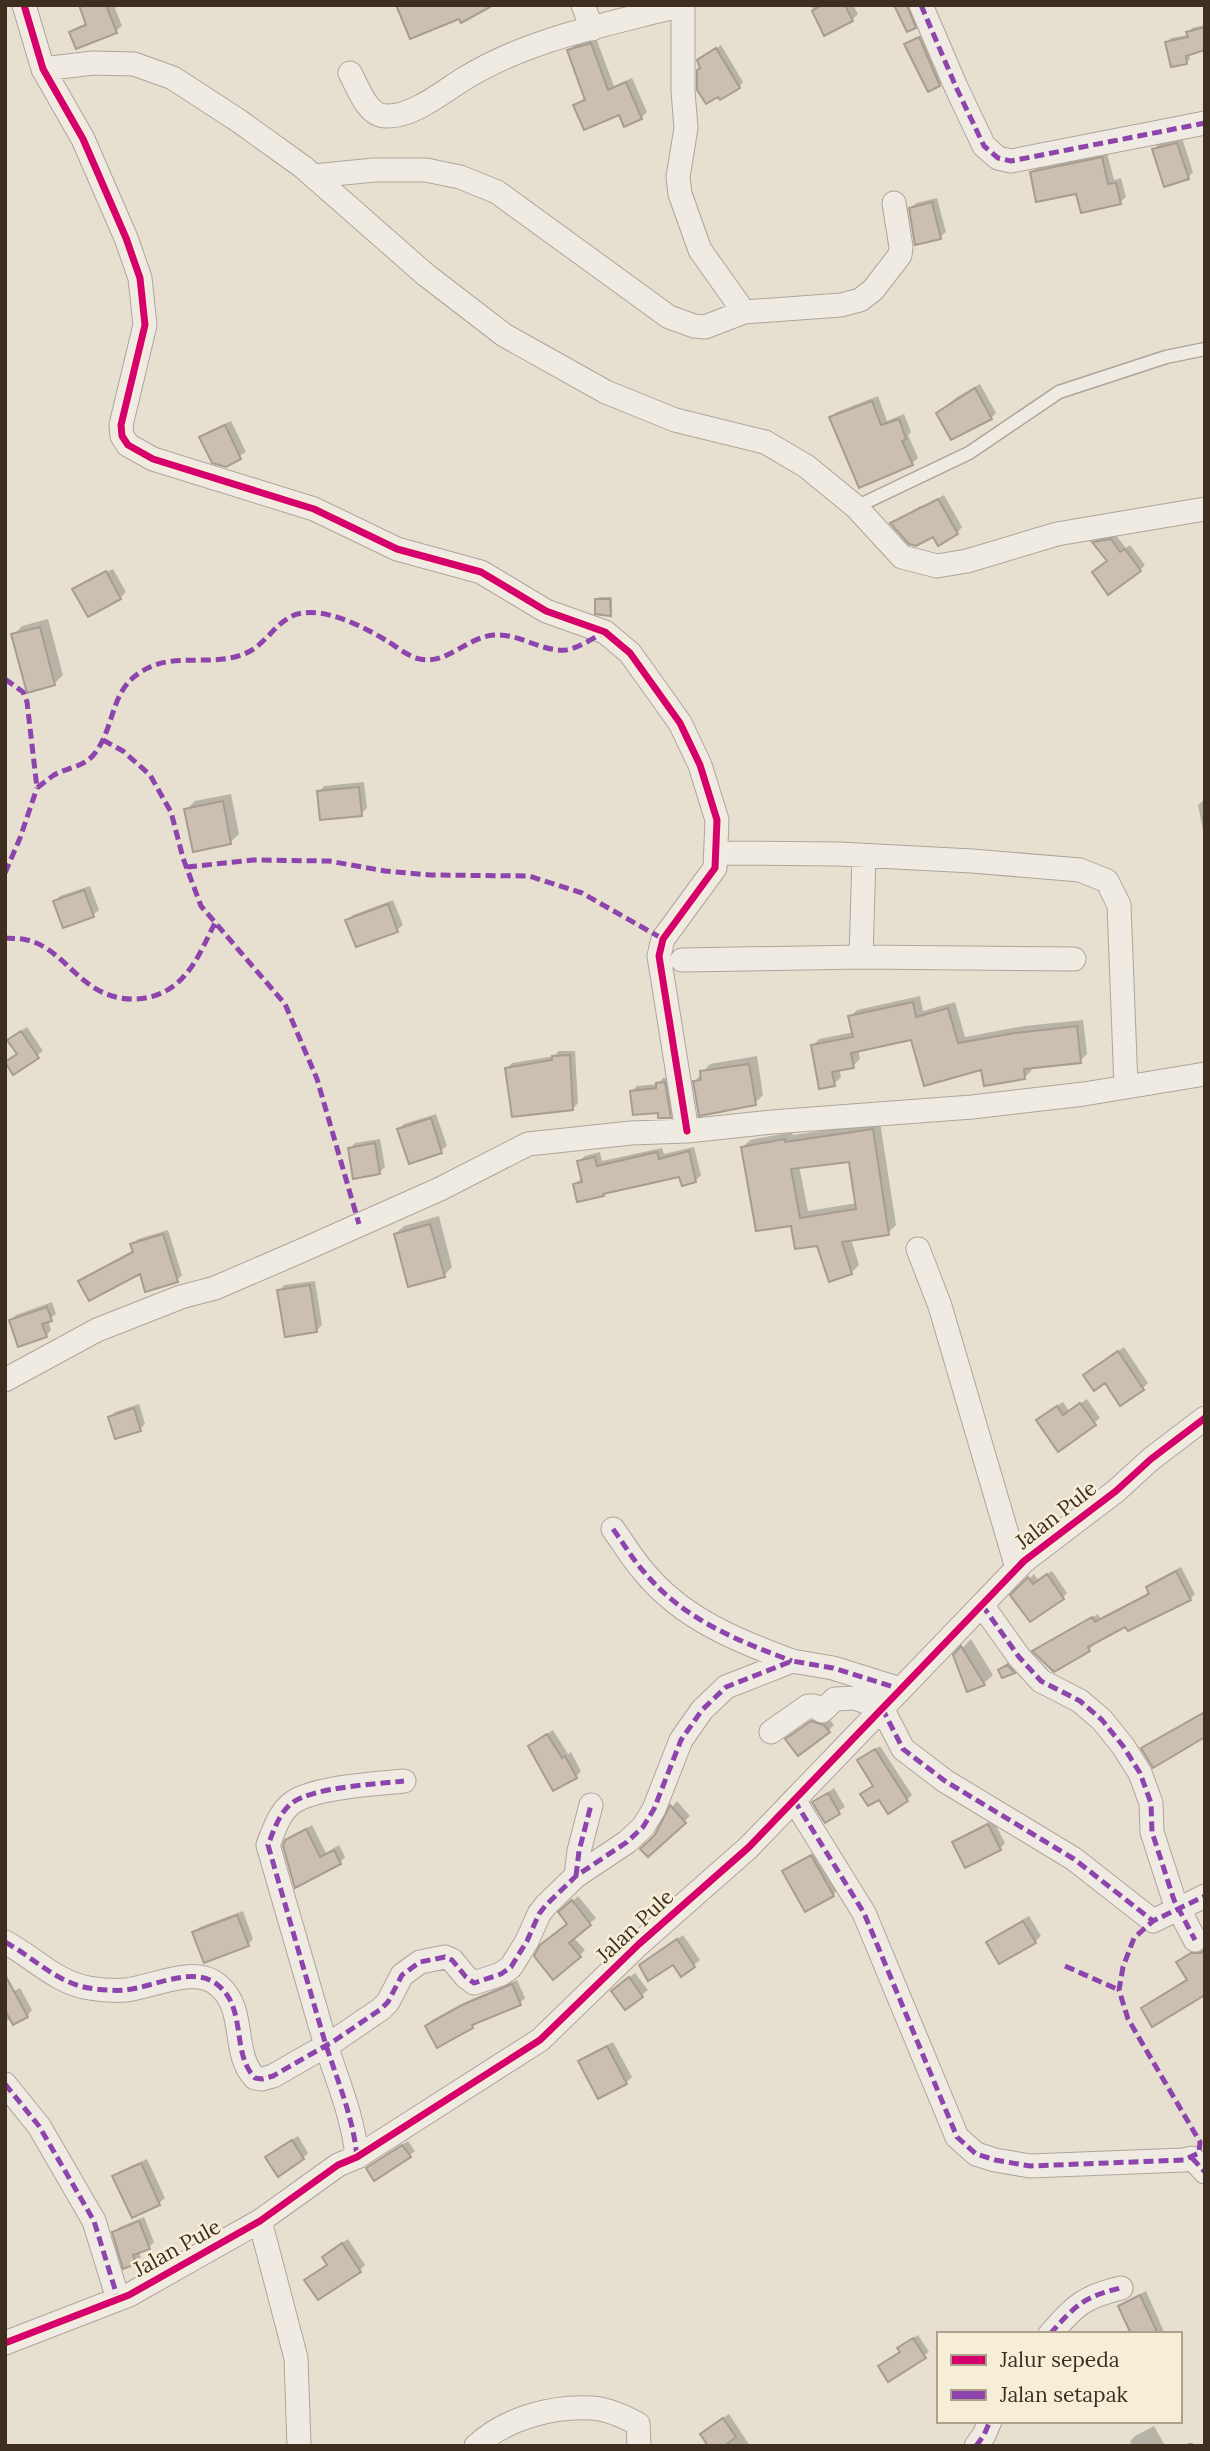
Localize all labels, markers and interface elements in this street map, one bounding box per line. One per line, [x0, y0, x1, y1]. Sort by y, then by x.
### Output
street label: Jalan Pule [1009, 1475, 1102, 1555]
street label: Jalan Pule [590, 1883, 679, 1969]
street label: Jalan Pule [128, 2213, 225, 2283]
legend [937, 2332, 1182, 2423]
text: Jalur sepeda [999, 2346, 1120, 2373]
text: Jalan setapak [999, 2381, 1128, 2408]

